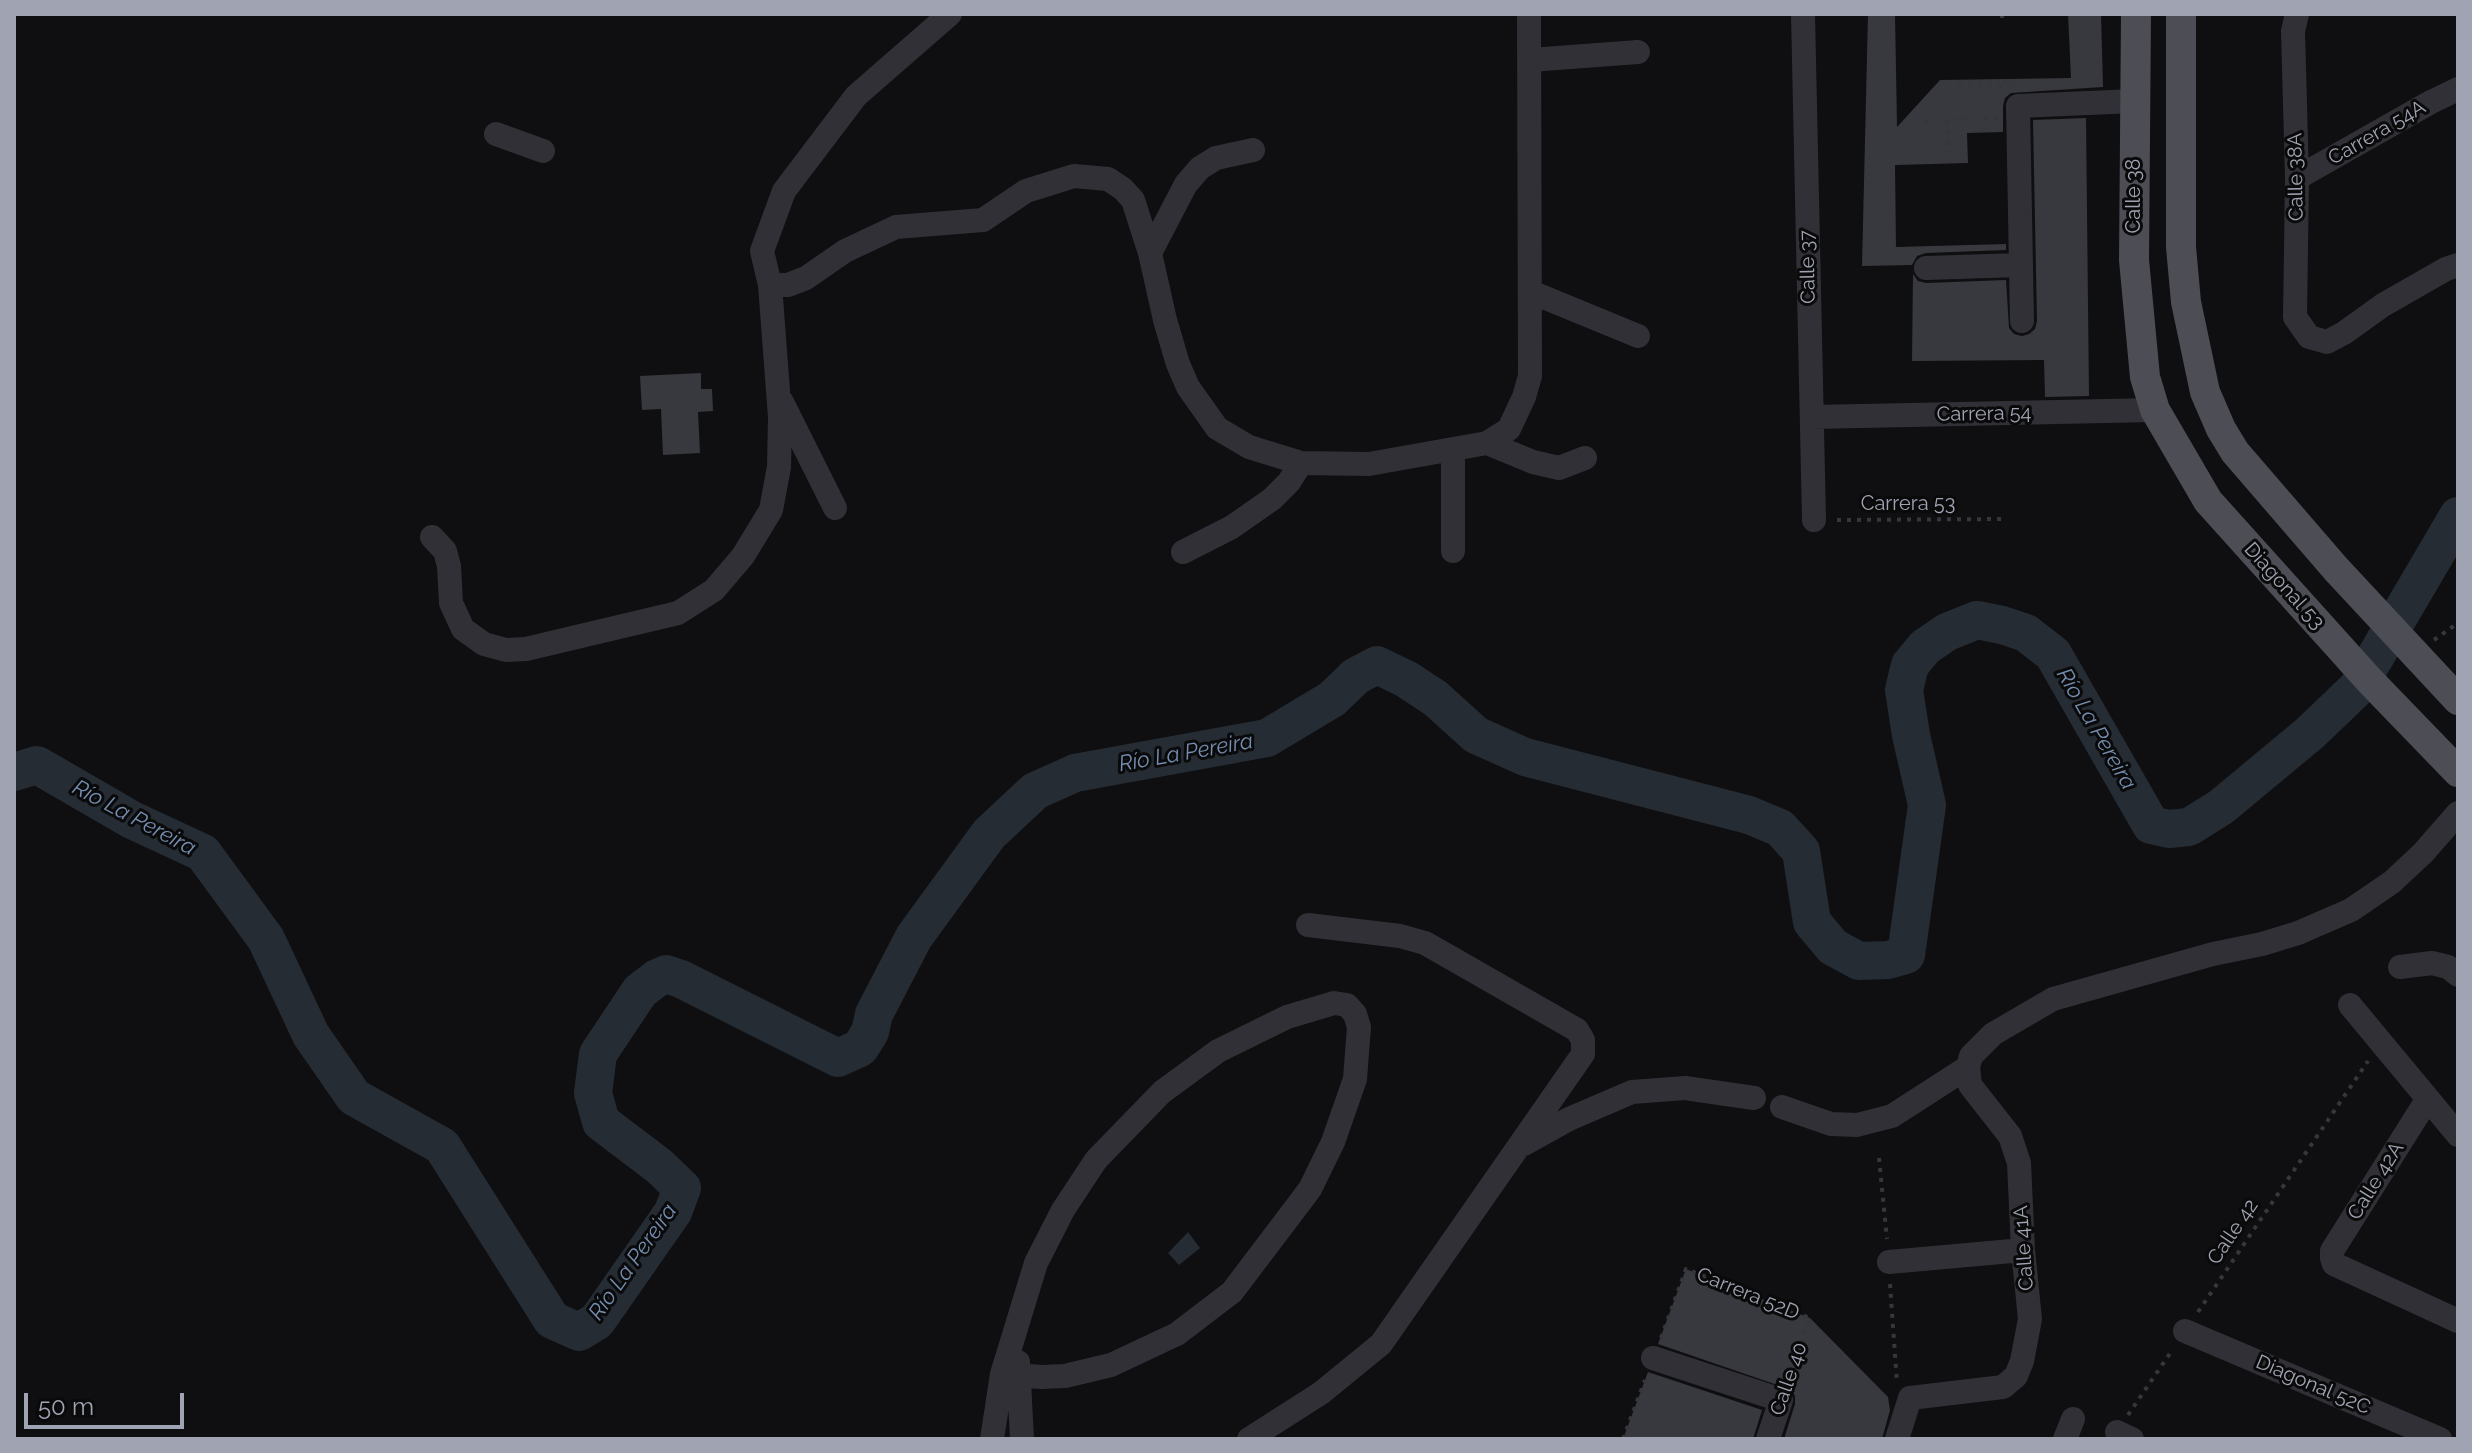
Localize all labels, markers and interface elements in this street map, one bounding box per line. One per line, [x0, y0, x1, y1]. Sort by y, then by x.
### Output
street label: Carrera 54A [2324, 96, 2430, 170]
street label: Calle 38A [2283, 133, 2309, 221]
street label: Calle 38 [2122, 159, 2146, 233]
street label: Calle 37 [1795, 230, 1821, 304]
street label: Carrera 54 [1936, 401, 2032, 427]
street label: Carrera 53 [1861, 492, 1955, 516]
street label: Diagonal 53 [2239, 538, 2329, 634]
water label: Río La Pereira [2051, 664, 2141, 794]
water label: Río La Pereira [1117, 728, 1255, 778]
water label: Río La Pereira [68, 774, 200, 862]
street label: Calle 42A [2343, 1138, 2409, 1224]
street label: Calle 42 [2202, 1195, 2264, 1269]
water label: Río La Pereira [583, 1199, 683, 1325]
street label: Calle 41A [2009, 1205, 2039, 1291]
street label: Carrera 52D [1693, 1263, 1803, 1325]
street label: Calle 40 [1765, 1339, 1813, 1419]
street label: Diagonal 52C [2252, 1350, 2374, 1420]
scale bar [28, 1377, 188, 1427]
text: 50 m [38, 1392, 94, 1421]

